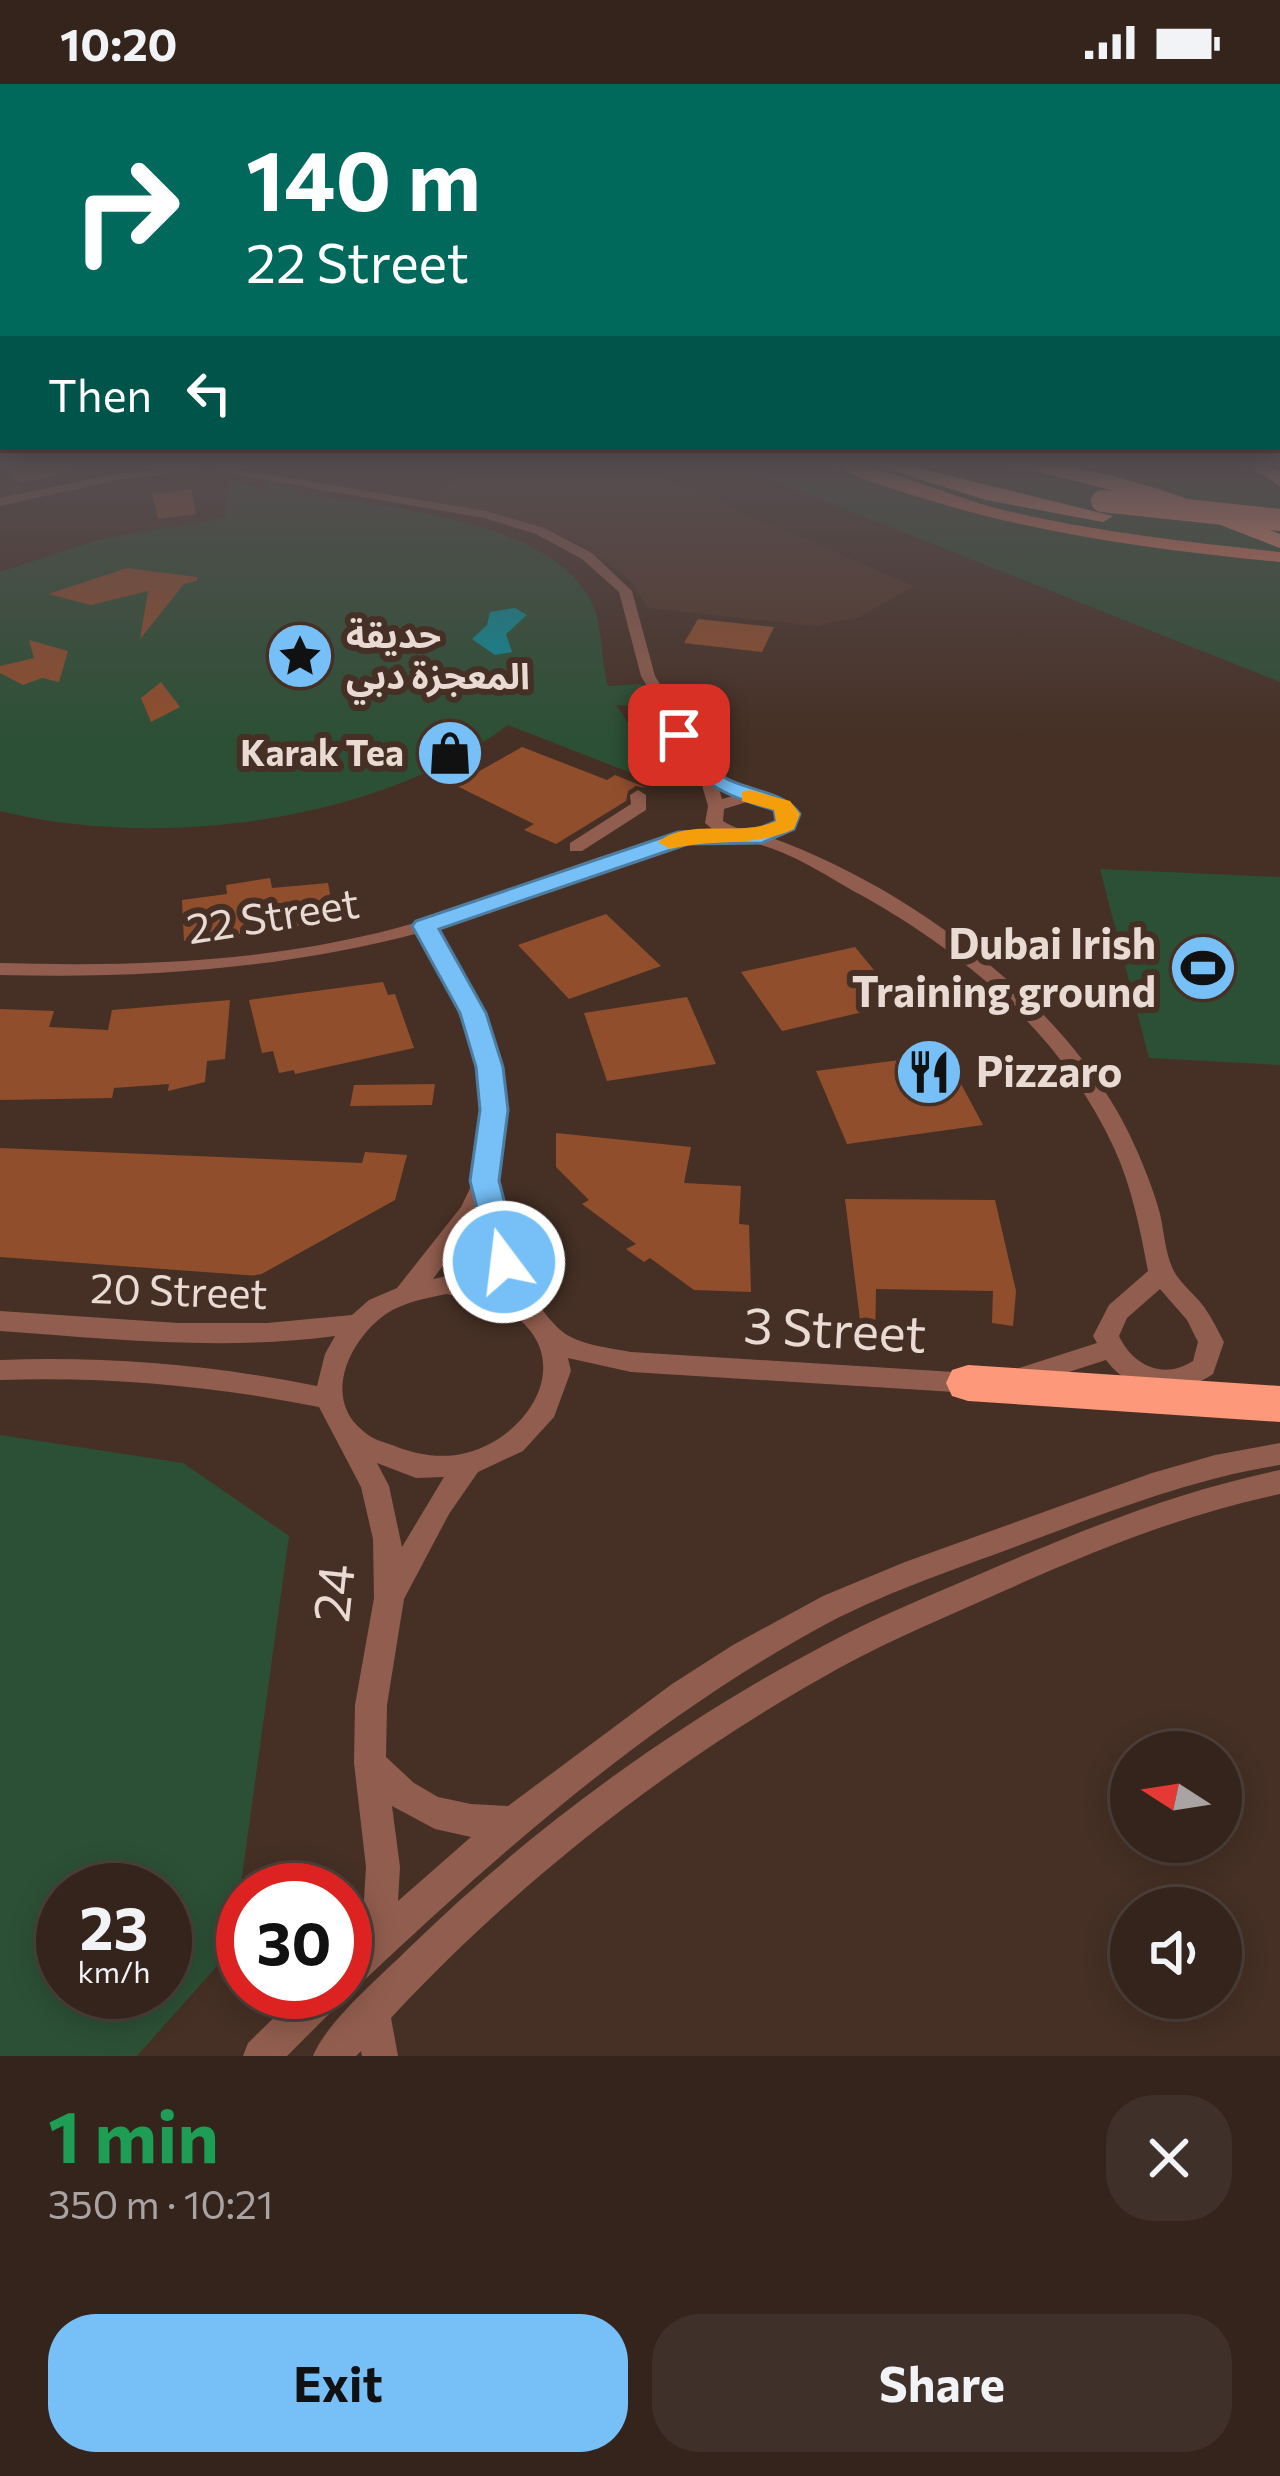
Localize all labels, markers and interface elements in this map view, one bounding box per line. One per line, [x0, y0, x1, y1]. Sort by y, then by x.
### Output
text: 10:20 [60, 15, 177, 70]
text: 140 m [246, 126, 481, 228]
icon: right [48, 132, 204, 288]
text: 22 Street [246, 228, 469, 294]
icon: left [176, 360, 242, 426]
text: Then [48, 366, 152, 421]
place label: حديقة المعجزة دبي [346, 611, 530, 705]
place icon: حديقة المعجزة دبي [265, 621, 335, 691]
pin [628, 684, 730, 786]
icon: arrive [646, 702, 712, 768]
shop icon: Karak Tea [415, 718, 485, 788]
place label: Karak Tea [240, 729, 404, 773]
street label: 22 Street [183, 875, 362, 953]
place label: Dubai Irish Training ground [852, 916, 1156, 1016]
sports icon: Dubai Irish Training ground [1168, 933, 1238, 1003]
restaurant icon: Pizzaro [894, 1037, 964, 1107]
place label: Pizzaro [976, 1044, 1122, 1096]
position arrow [441, 1199, 567, 1325]
street label: 20 Street [90, 1260, 269, 1318]
street label: 3 Street [742, 1291, 928, 1364]
street label: 24 [297, 1561, 366, 1625]
north arrow [1110, 1731, 1242, 1863]
map controls [1110, 1731, 1242, 2019]
speed limit sign: 30 [216, 1863, 372, 2019]
button: sound [1110, 1887, 1242, 2019]
text: 23 [79, 1889, 149, 1962]
text: km/h [78, 1952, 150, 1989]
text: 1 min [48, 2090, 219, 2178]
button: close [1106, 2095, 1232, 2221]
text: 350 m · 10:21 [48, 2179, 273, 2227]
button: Exit [48, 2314, 628, 2452]
button: Share [652, 2314, 1232, 2452]

